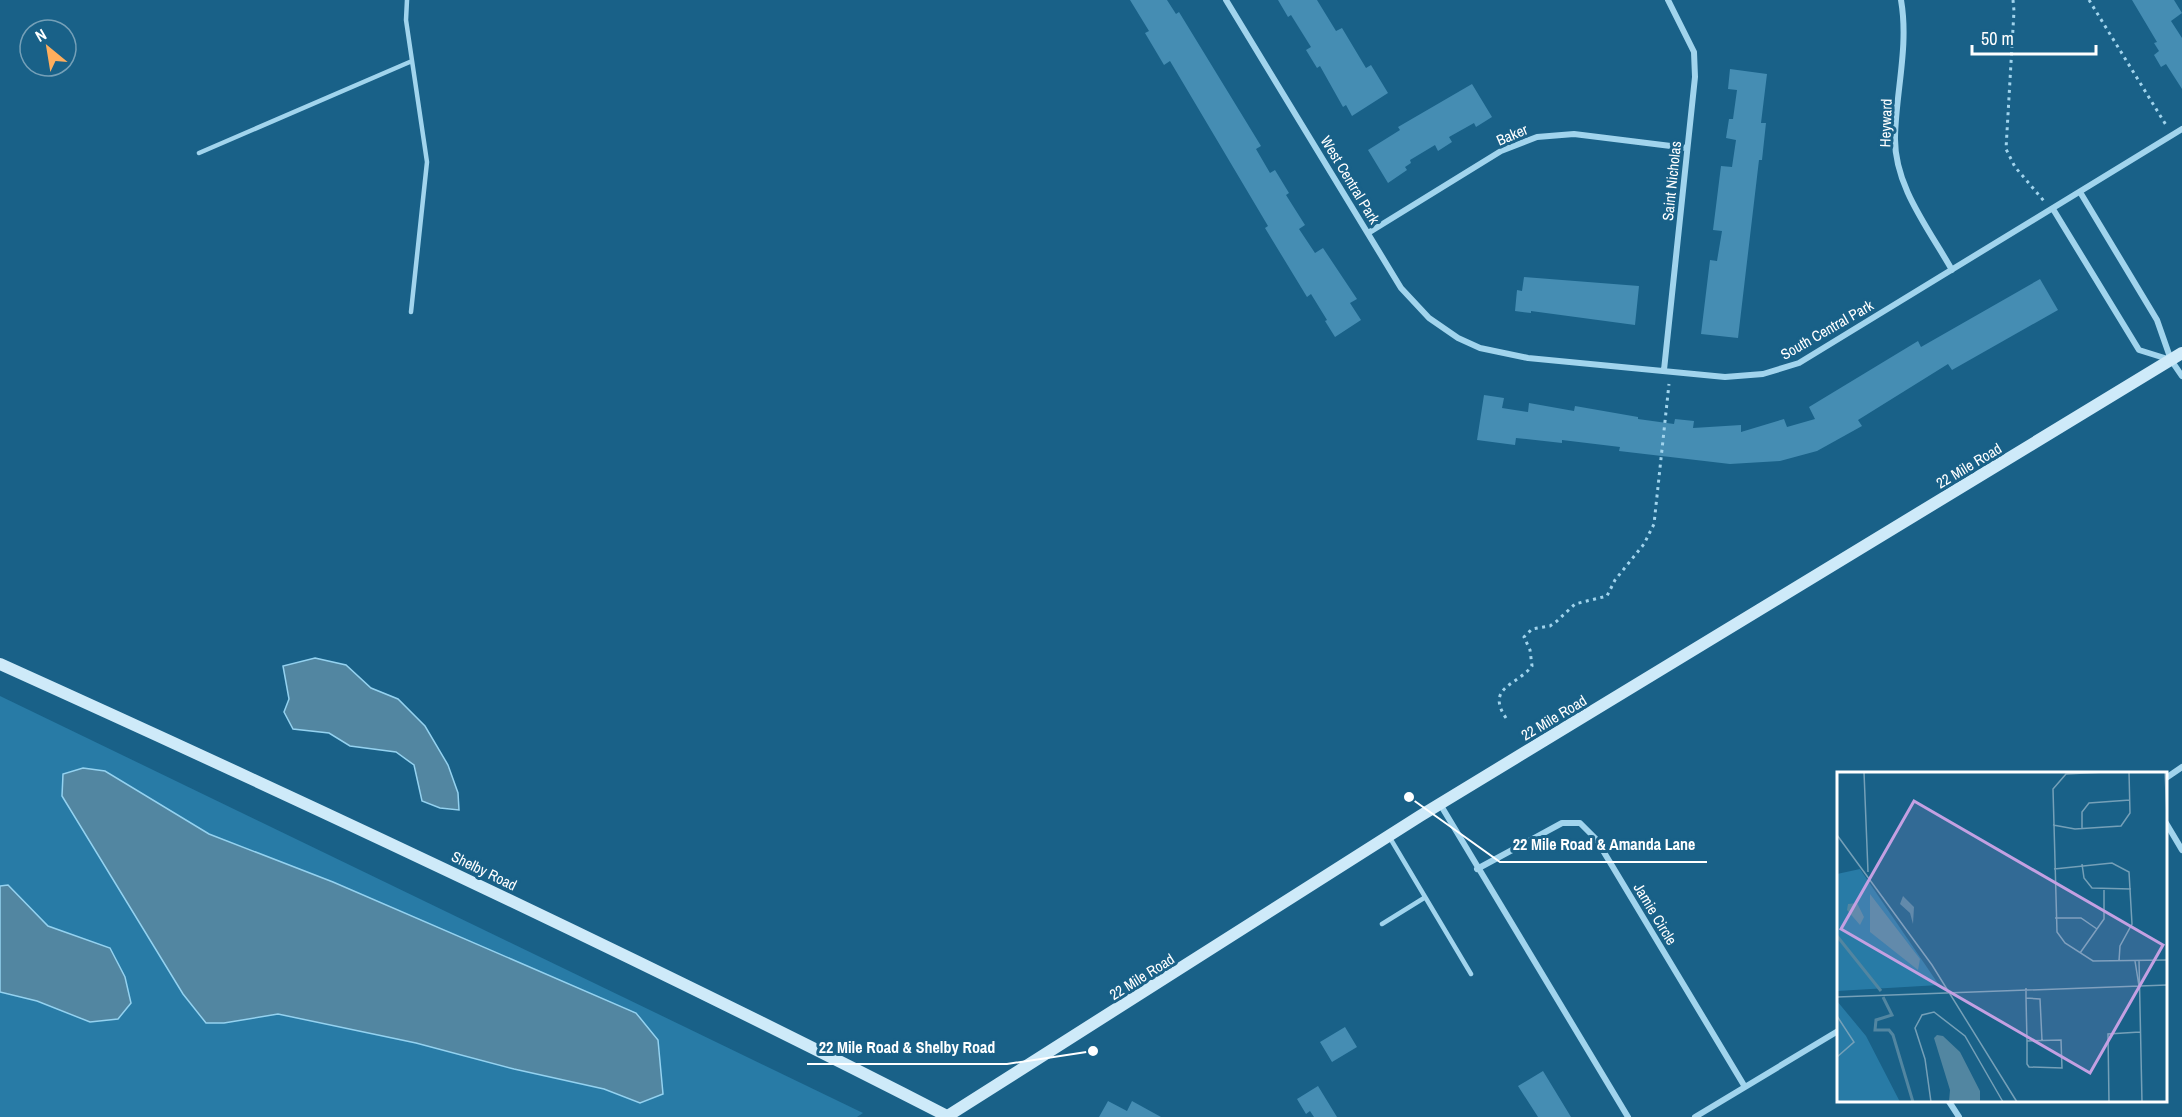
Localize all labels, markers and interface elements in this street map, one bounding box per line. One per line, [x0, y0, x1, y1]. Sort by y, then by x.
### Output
north arrow [18, 18, 78, 78]
scale bar [1972, 18, 2096, 56]
text: N [31, 23, 50, 47]
text: 50 m [1981, 26, 2014, 51]
street label: Heyward [1874, 98, 1897, 148]
street label: Baker [1493, 119, 1531, 150]
street label: West Central Park [1316, 132, 1386, 229]
street label: Saint Nicholas [1657, 140, 1686, 222]
street label: South Central Park [1777, 294, 1878, 365]
street label: 22 Mile Road [1932, 438, 2006, 493]
street label: 22 Mile Road [1517, 690, 1591, 745]
inset map [1837, 772, 2167, 1102]
callout: 22 Mile Road & Amanda Lane [1500, 828, 1707, 862]
text: 22 Mile Road & Amanda Lane [1513, 833, 1695, 855]
street label: Shelby Road [448, 846, 520, 895]
street label: Jamie Circle [1629, 879, 1682, 949]
street label: 22 Mile Road [1105, 948, 1178, 1005]
callout: 22 Mile Road & Shelby Road [807, 1030, 1007, 1064]
text: 22 Mile Road & Shelby Road [819, 1036, 995, 1058]

